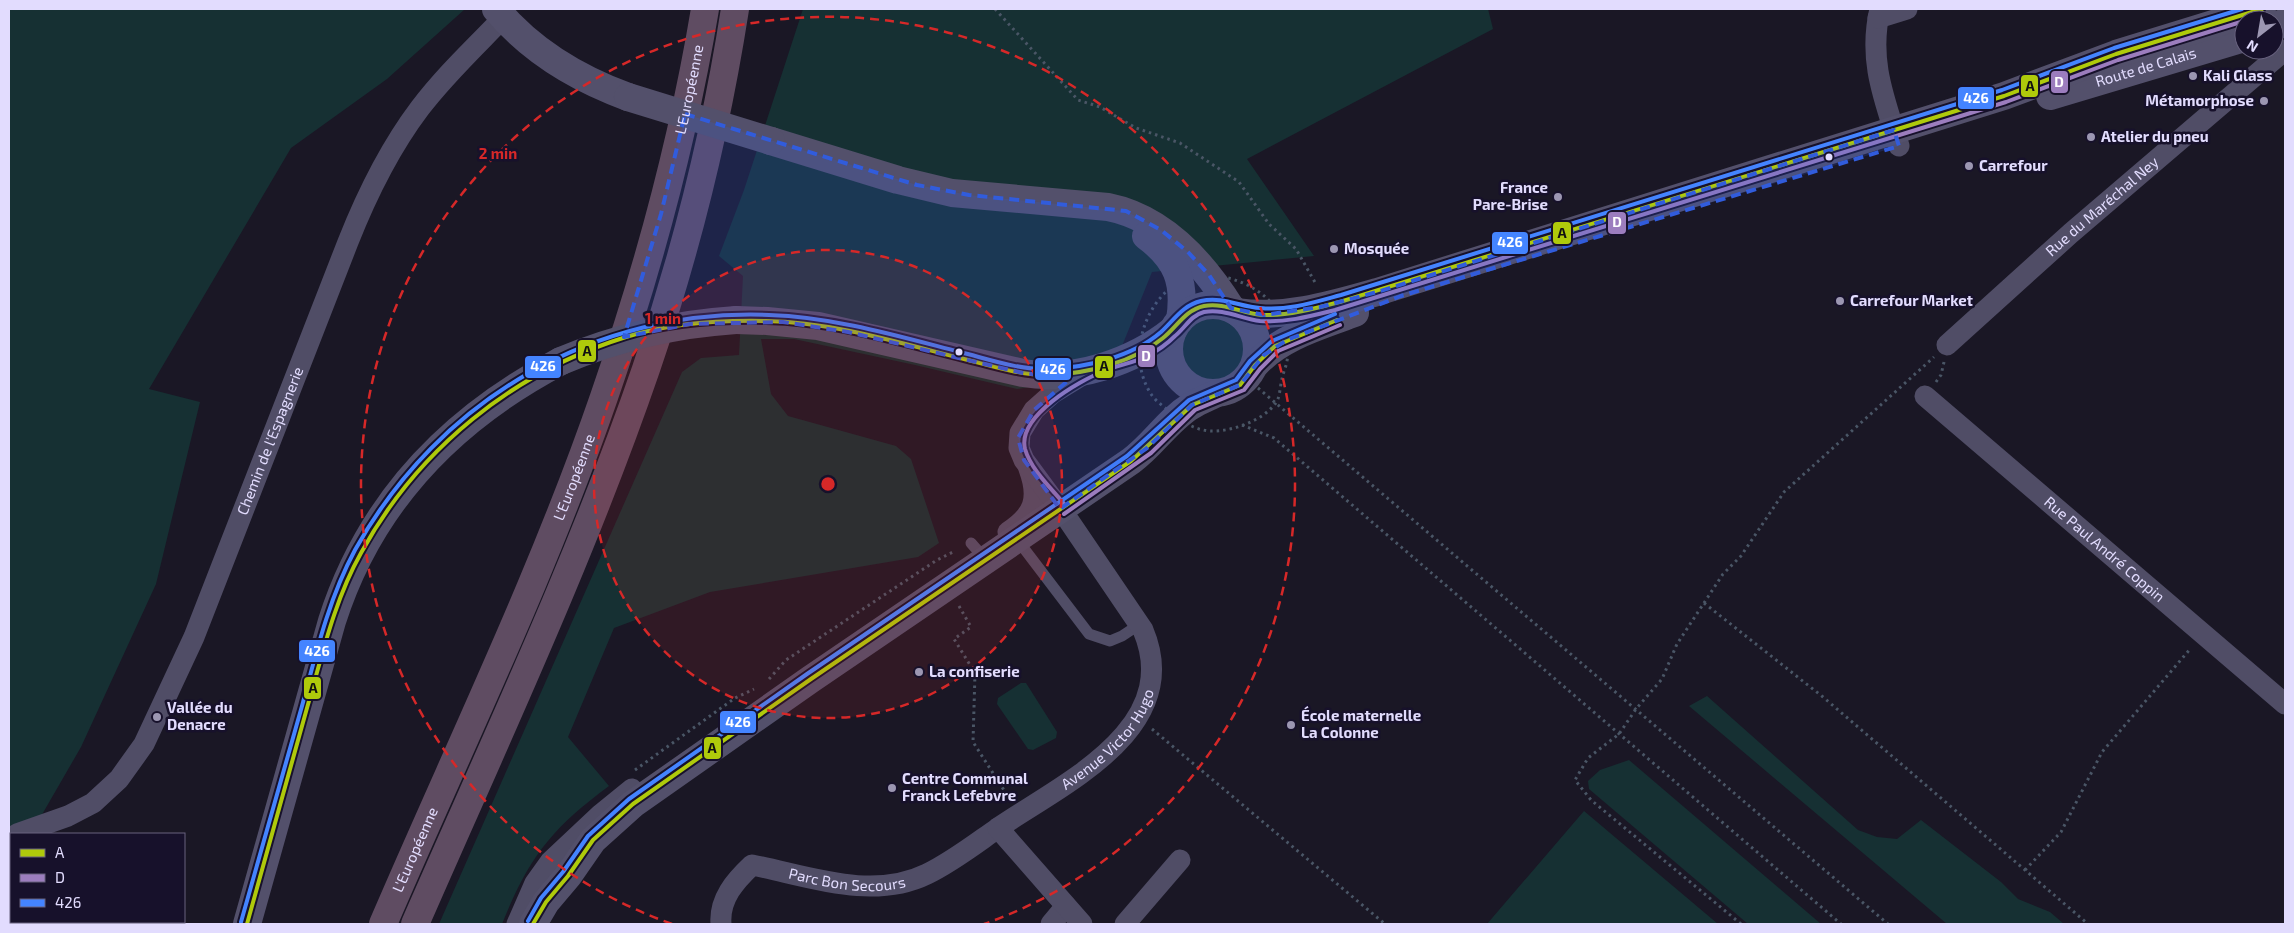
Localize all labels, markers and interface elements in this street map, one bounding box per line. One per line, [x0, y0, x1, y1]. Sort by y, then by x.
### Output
north arrow [2234, 10, 2284, 60]
text: N [2243, 37, 2261, 56]
street label: L'Européenne [670, 43, 707, 136]
street label: Route de Calais [2093, 43, 2198, 90]
place label: Kali Glass [2203, 66, 2273, 84]
line badge: D [2050, 70, 2069, 94]
marker: Kali Glass [2187, 70, 2199, 82]
text: D [2054, 73, 2064, 90]
line badge: A [2020, 74, 2039, 98]
text: A [2025, 77, 2035, 94]
line badge: 426 [1957, 86, 1995, 110]
text: 426 [1963, 89, 1989, 106]
place label: Métamorphose [2145, 91, 2254, 109]
marker: Métamorphose [2258, 95, 2270, 107]
place label: Atelier du pneu [2101, 127, 2209, 145]
marker: Atelier du pneu [2085, 131, 2097, 143]
text: 2 min [479, 144, 517, 162]
unlabelled marker [1824, 152, 1834, 162]
street label: Rue du Maréchal Ney [2041, 152, 2162, 260]
place label: Carrefour [1979, 156, 2048, 174]
marker: Carrefour [1963, 160, 1975, 172]
place label: France Pare-Brise [1473, 178, 1548, 213]
marker: France Pare-Brise [1552, 191, 1564, 203]
line badge: D [1607, 211, 1627, 235]
text: D [1612, 213, 1622, 230]
line badge: A [1552, 221, 1572, 245]
text: A [1557, 224, 1567, 241]
line badge: 426 [1491, 231, 1529, 255]
text: 426 [1497, 233, 1523, 250]
place label: Mosquée [1344, 239, 1409, 257]
marker: Mosquée [1328, 243, 1340, 255]
place label: Carrefour Market [1850, 291, 1973, 309]
marker: Carrefour Market [1834, 295, 1846, 307]
text: 1 min [645, 309, 681, 327]
line badge: A [577, 339, 597, 363]
text: A [582, 342, 592, 359]
line badge: D [1137, 344, 1156, 368]
unlabelled marker [954, 347, 964, 357]
text: D [1141, 347, 1151, 364]
line badge: 426 [524, 355, 562, 379]
line badge: A [1094, 355, 1114, 379]
text: 426 [530, 357, 556, 374]
line badge: 426 [1034, 357, 1072, 381]
text: A [1099, 357, 1109, 374]
text: 426 [1040, 360, 1066, 377]
street label: Chemin de l'Espagnerie [232, 364, 306, 517]
street label: L'Européenne [549, 431, 598, 523]
centre of rings [819, 475, 837, 493]
street label: Rue Paul André Coppin [2041, 492, 2169, 605]
line badge: 426 [298, 639, 336, 663]
text: 426 [304, 642, 330, 659]
place label: La confiserie [929, 662, 1020, 680]
marker: La confiserie [913, 666, 925, 678]
line badge: A [303, 676, 322, 700]
text: A [308, 679, 318, 696]
street label: Avenue Victor Hugo [1057, 687, 1157, 793]
place label: Vallée du Denacre [167, 698, 233, 733]
place label: École maternelle La Colonne [1301, 705, 1421, 741]
line badge: 426 [719, 710, 757, 734]
marker: Vallée du Denacre [151, 711, 163, 723]
text: 426 [725, 713, 751, 730]
marker: École maternelle La Colonne [1285, 719, 1297, 731]
line badge: A [703, 736, 722, 760]
text: A [707, 739, 717, 756]
place label: Centre Communal Franck Lefebvre [902, 769, 1028, 804]
marker: Centre Communal Franck Lefebvre [886, 782, 898, 794]
street label: L'Européenne [388, 804, 441, 895]
legend [10, 833, 185, 923]
text: A [55, 843, 65, 861]
street label: Parc Bon Secours [787, 864, 907, 894]
text: D [55, 868, 65, 886]
text: 426 [55, 893, 81, 911]

